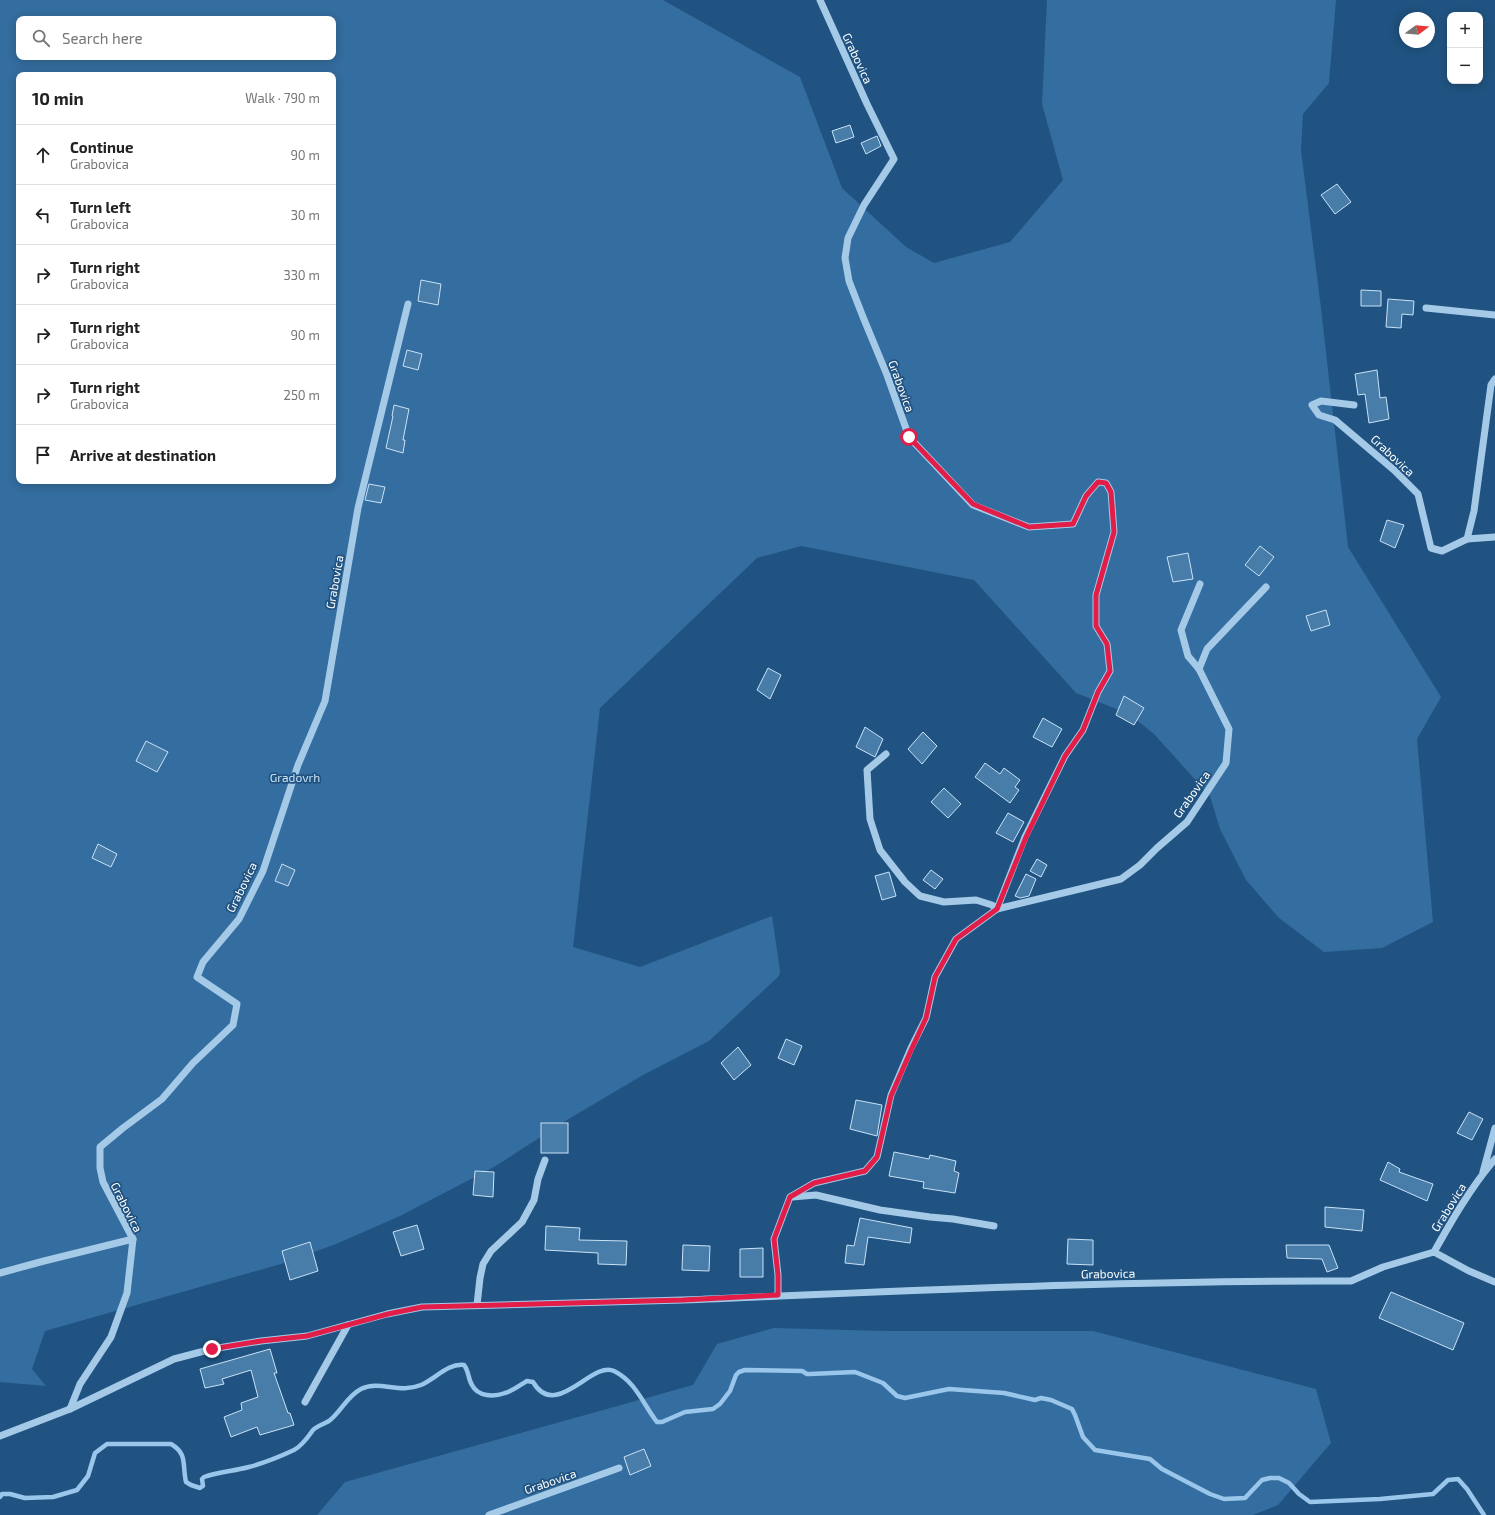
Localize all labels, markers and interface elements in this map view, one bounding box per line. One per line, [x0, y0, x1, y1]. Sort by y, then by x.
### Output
north arrow [1399, 12, 1435, 48]
map controls [1447, 12, 1483, 84]
button: + [1447, 12, 1483, 48]
search box [16, 16, 336, 60]
icon: search [30, 27, 52, 49]
text: Search here [62, 29, 143, 47]
street label: Grabovica [840, 30, 876, 86]
button: − [1447, 48, 1483, 84]
text: 10 min [32, 88, 84, 108]
text: Walk · 790 m [245, 90, 320, 106]
text: Continue [70, 138, 133, 156]
icon: ahead [32, 144, 54, 166]
text: 90 m [290, 147, 320, 163]
text: Grabovica [70, 156, 129, 172]
text: Turn left [70, 198, 131, 216]
icon: left [32, 204, 54, 226]
text: 30 m [291, 207, 320, 223]
text: Grabovica [70, 216, 129, 232]
text: Turn right [70, 258, 140, 276]
icon: right [32, 264, 54, 286]
text: 330 m [283, 267, 320, 283]
text: Grabovica [70, 276, 129, 292]
text: Turn right [70, 318, 140, 336]
icon: right [32, 324, 54, 346]
text: 90 m [290, 327, 320, 343]
text: Grabovica [70, 336, 129, 352]
street label: Grabovica [886, 358, 918, 414]
text: Turn right [70, 378, 140, 396]
icon: right [32, 384, 54, 406]
text: 250 m [284, 387, 320, 403]
text: Grabovica [70, 396, 129, 412]
route start [900, 428, 918, 446]
street label: Grabovica [1368, 431, 1418, 479]
icon: arrive [32, 444, 54, 466]
text: Arrive at destination [70, 446, 216, 464]
street label: Grabovica [322, 554, 346, 610]
street label: Grabovica [1170, 768, 1212, 820]
park label: Gradovrh [270, 770, 320, 784]
street label: Grabovica [223, 860, 259, 914]
street label: Grabovica [108, 1180, 146, 1234]
street label: Grabovica [1428, 1180, 1468, 1234]
street label: Grabovica [1081, 1266, 1135, 1280]
route end [203, 1340, 221, 1358]
street label: Grabovica [522, 1466, 578, 1496]

